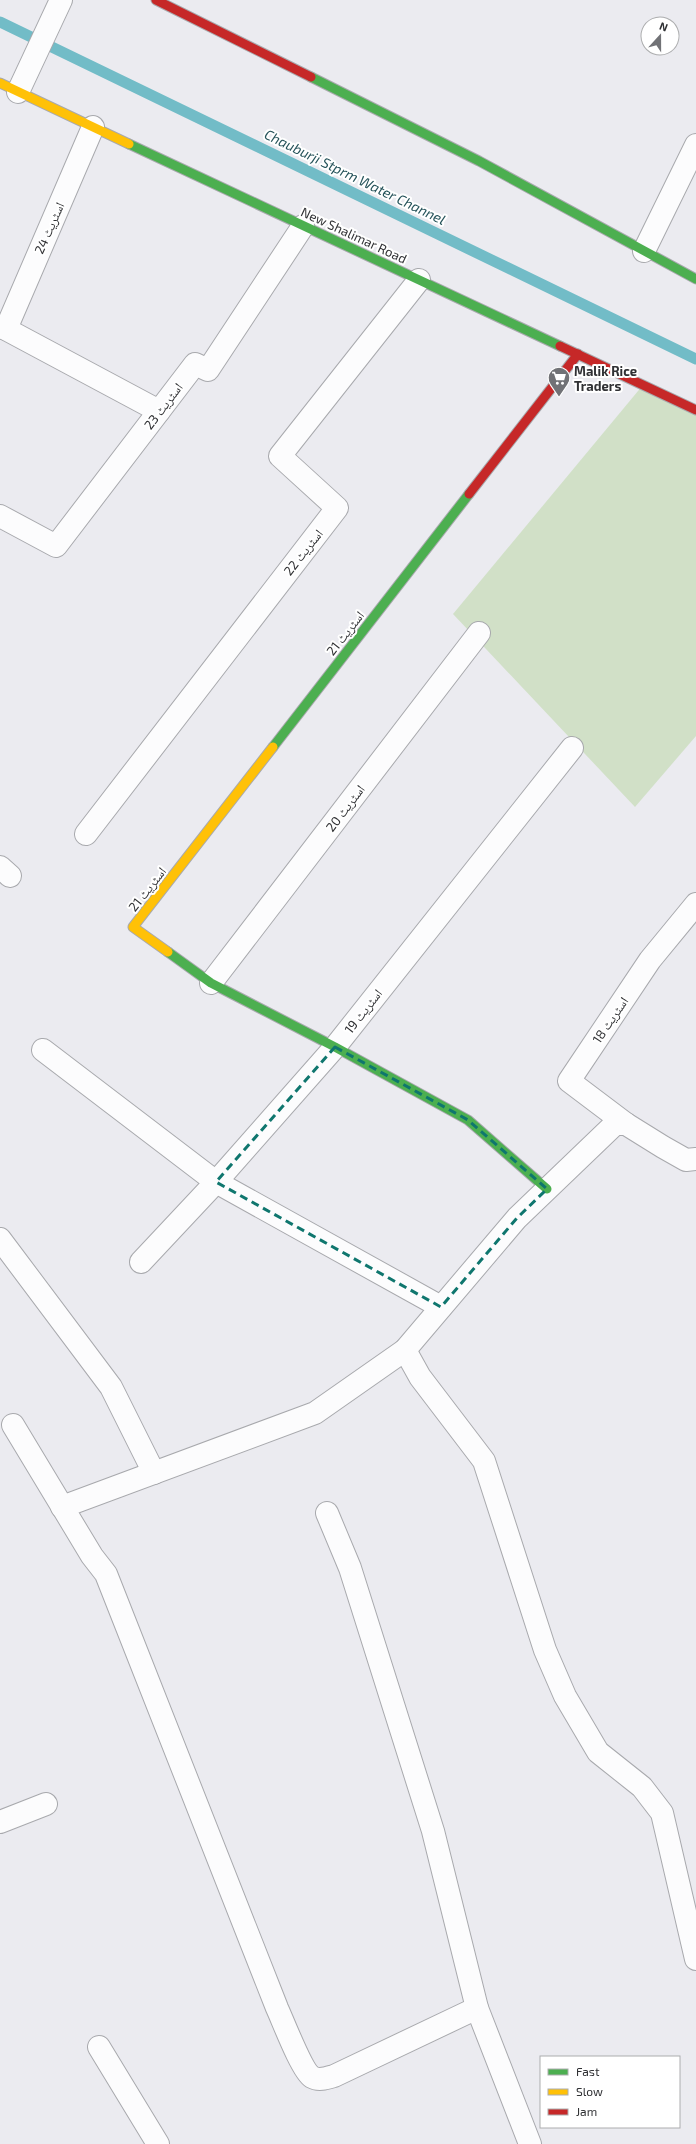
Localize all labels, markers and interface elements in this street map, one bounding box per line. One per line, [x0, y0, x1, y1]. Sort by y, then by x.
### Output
north arrow [640, 16, 680, 56]
text: N [658, 19, 670, 34]
water label: Chauburji Stprm Water Channel [262, 125, 449, 228]
street label: اسٹریٹ 24 [31, 200, 68, 257]
street label: New Shalimar Road [299, 203, 409, 267]
place label: Malik Rice Traders [574, 363, 637, 394]
supermarket icon: Malik Rice Traders [546, 365, 572, 398]
street label: اسٹریٹ 23 [140, 380, 186, 433]
street label: اسٹریٹ 22 [280, 526, 327, 579]
street label: اسٹریٹ 21 [323, 608, 368, 659]
street label: اسٹریٹ 20 [322, 781, 369, 835]
street label: اسٹریٹ 21 [125, 864, 170, 915]
street label: اسٹریٹ 19 [341, 986, 386, 1037]
street label: اسٹریٹ 18 [589, 994, 632, 1047]
legend [540, 2056, 680, 2128]
text: Fast [576, 2064, 600, 2078]
text: Slow [576, 2084, 603, 2098]
text: Jam [576, 2104, 597, 2118]

